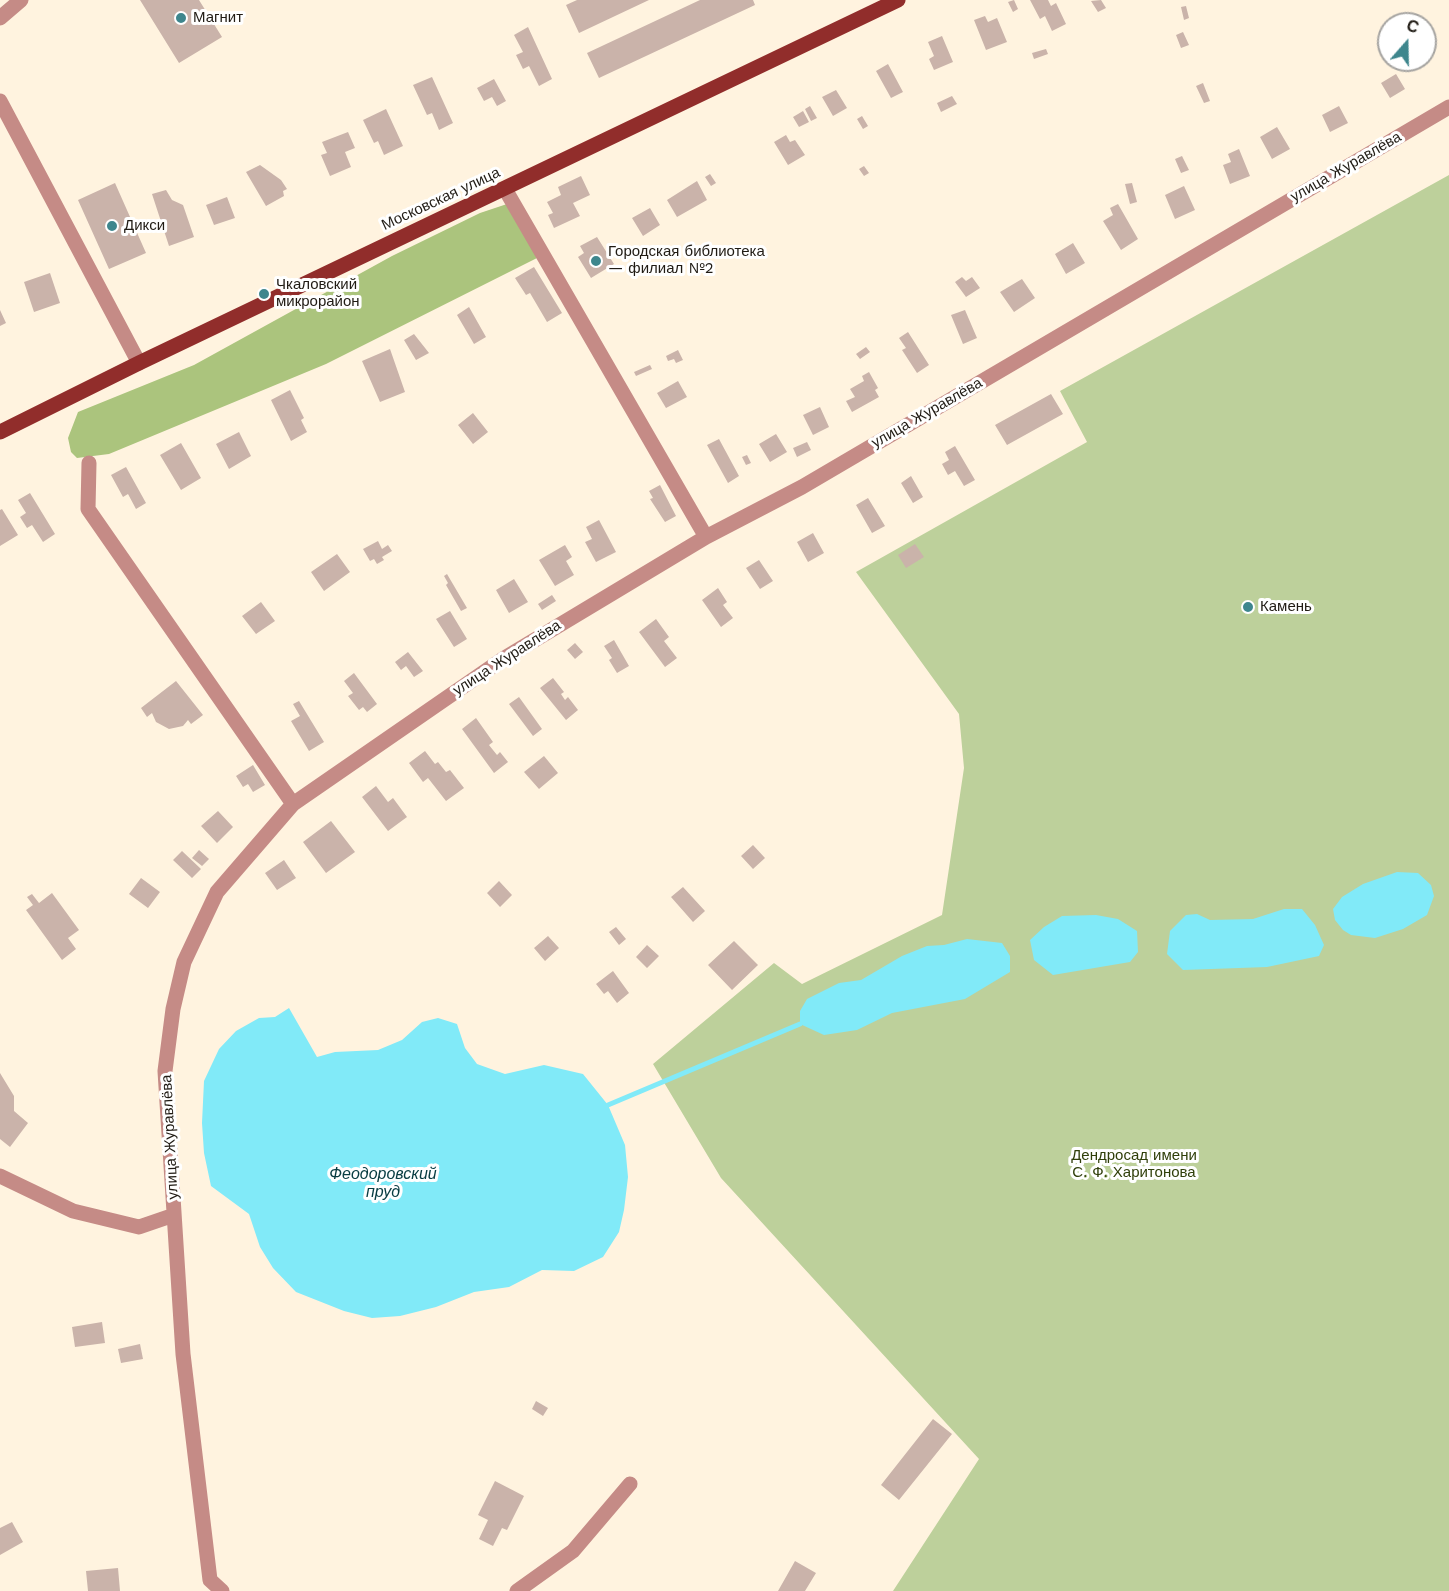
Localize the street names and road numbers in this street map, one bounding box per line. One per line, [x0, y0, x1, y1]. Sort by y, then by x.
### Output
street label: улица Журавлёва [1287, 128, 1405, 206]
street label: Московская улица [379, 164, 503, 234]
street label: улица Журавлёва [868, 374, 986, 452]
street label: улица Журавлёва [450, 616, 564, 700]
street label: улица Журавлёва [158, 1074, 182, 1200]

